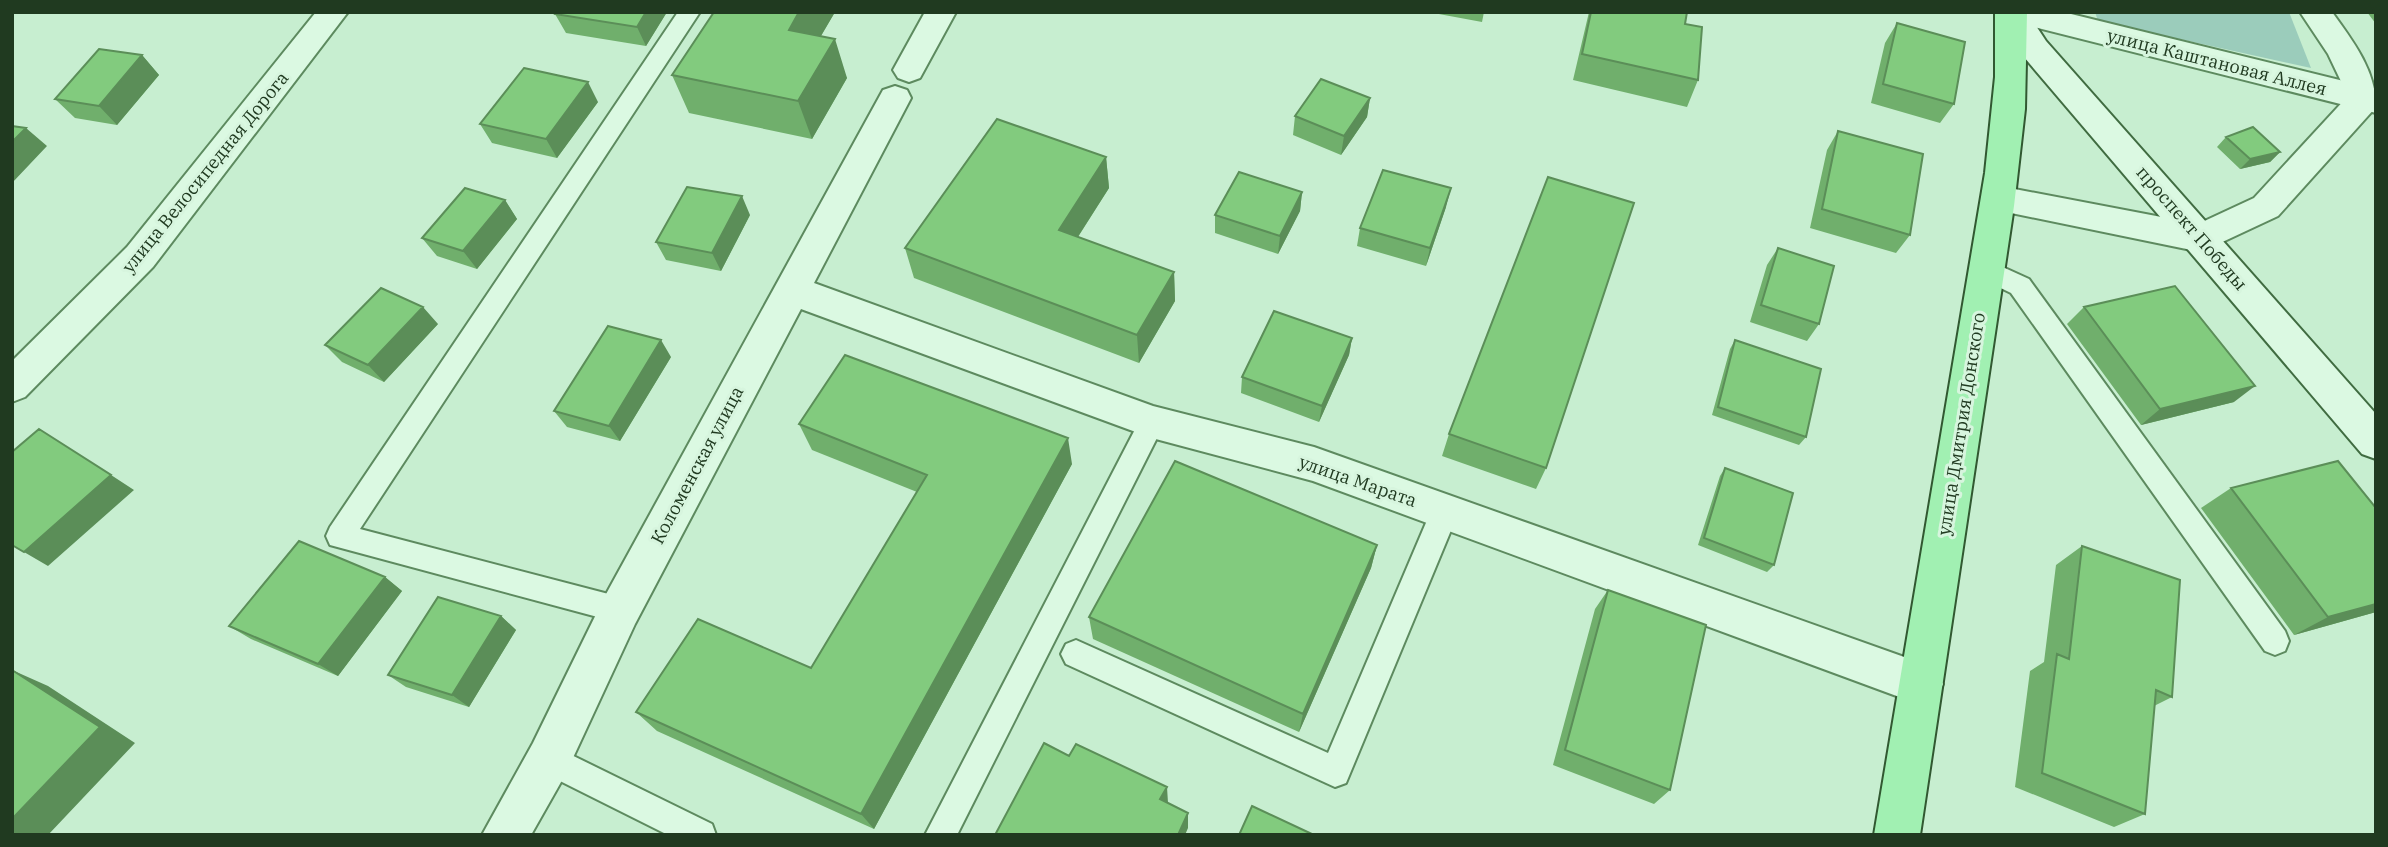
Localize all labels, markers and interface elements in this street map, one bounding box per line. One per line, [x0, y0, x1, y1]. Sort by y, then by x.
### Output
street label: улица Каштановая Аллея [2105, 24, 2329, 100]
street label: улица Велосипедная Дорога [117, 67, 293, 277]
street label: проспект Победы [2132, 161, 2252, 295]
street label: улица Дмитрия Донского [1932, 311, 1990, 537]
street label: Коломенская улица [646, 382, 748, 548]
street label: улица Марата [1296, 450, 1420, 512]

